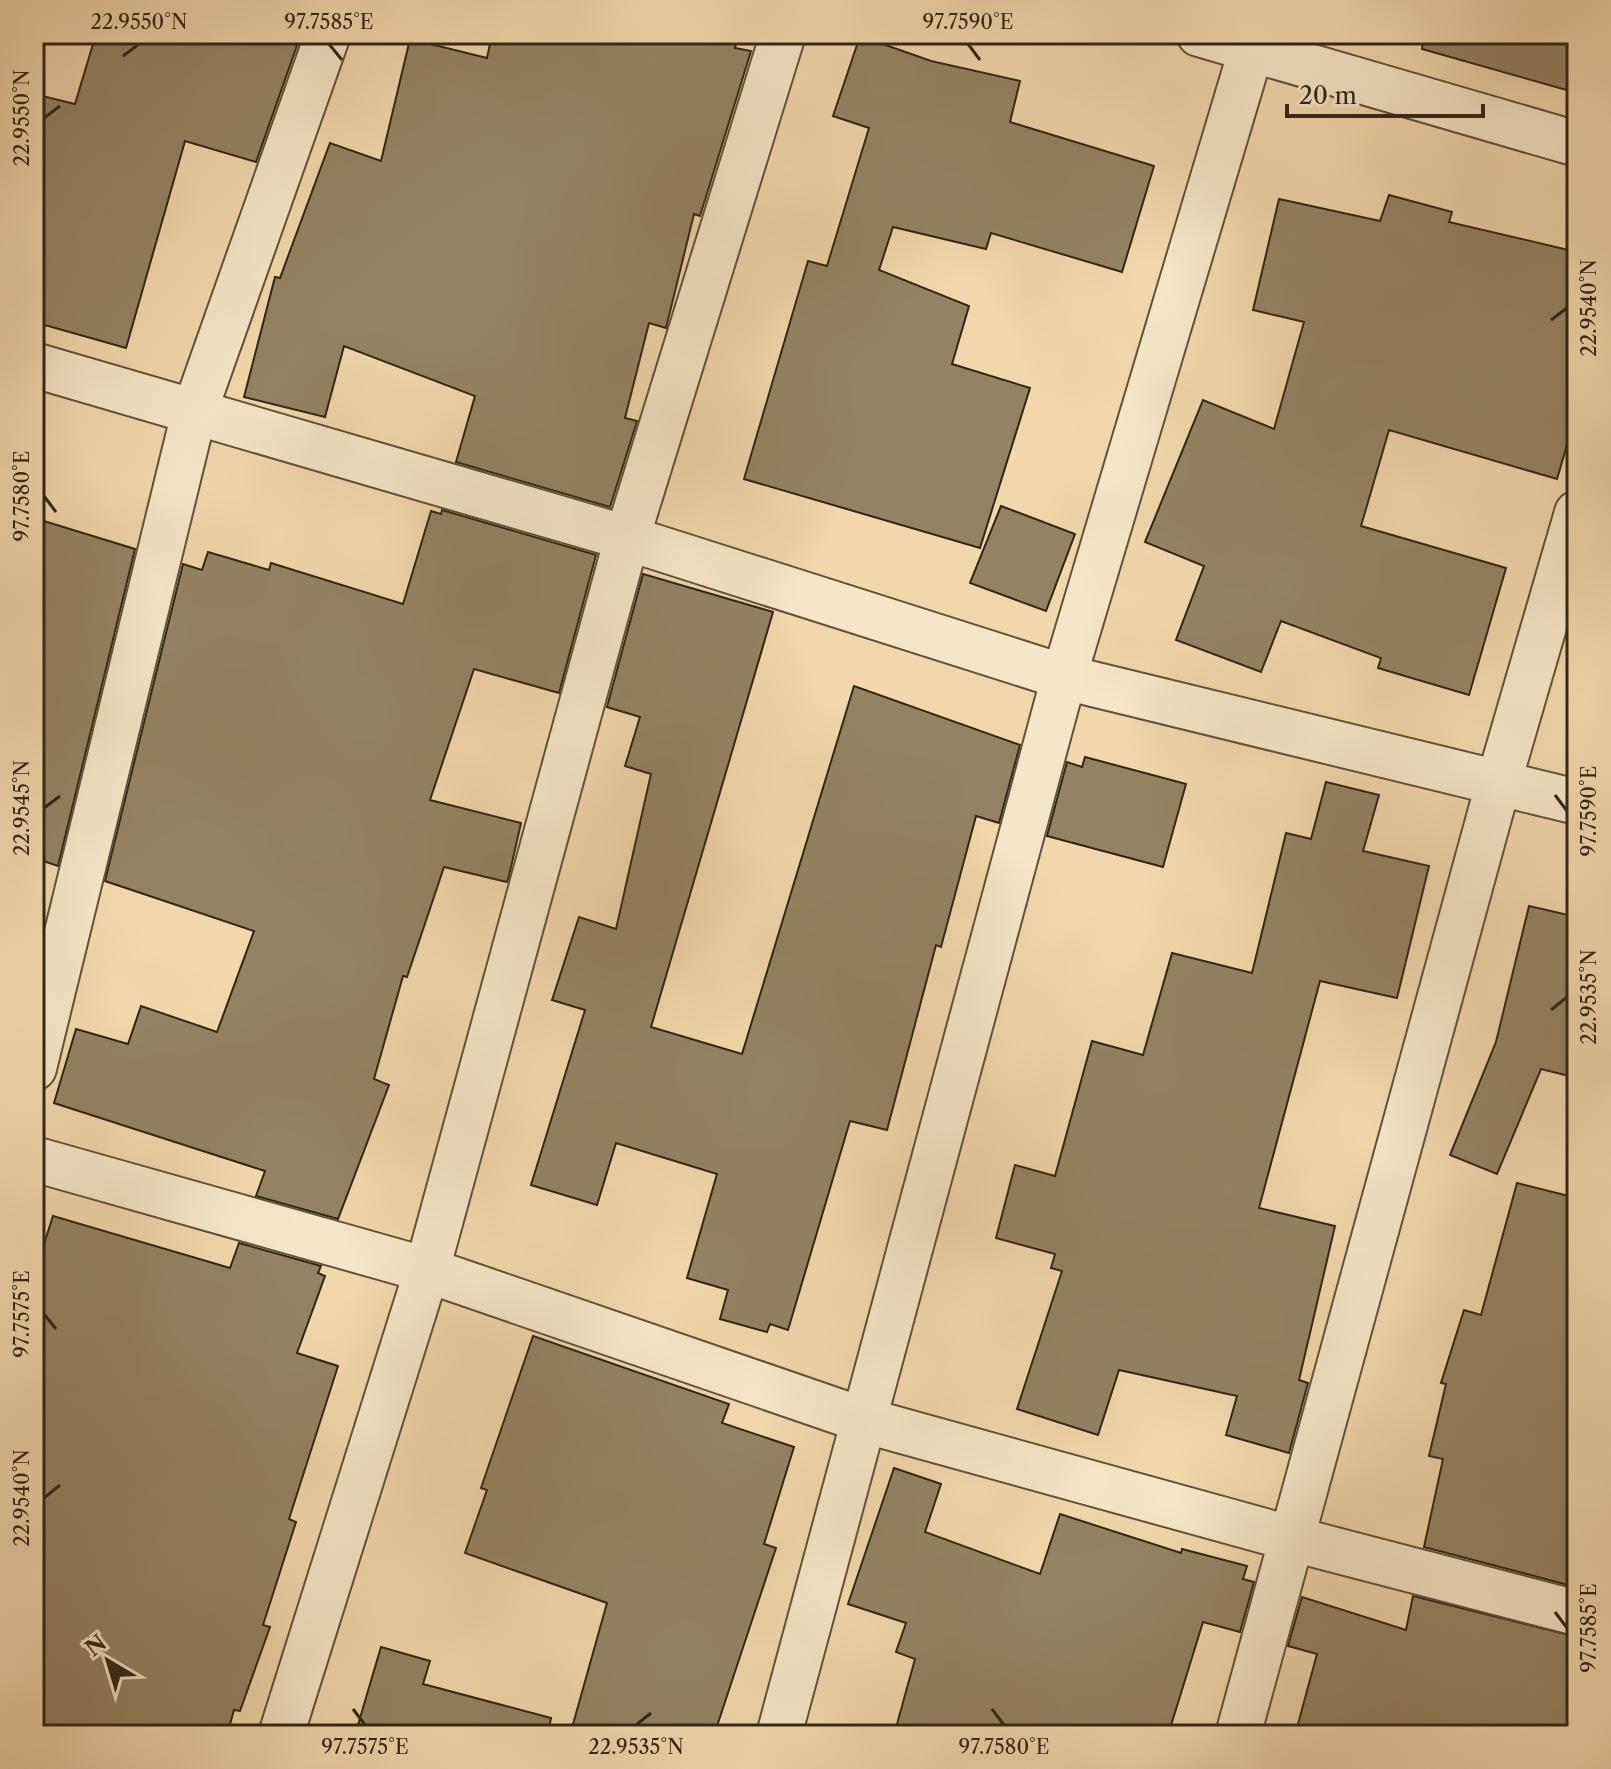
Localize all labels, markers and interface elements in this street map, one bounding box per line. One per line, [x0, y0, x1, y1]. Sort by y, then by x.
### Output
text: 22.9550°N [91, 10, 188, 34]
text: 97.7585°E [284, 10, 374, 34]
text: 97.7590°E [922, 10, 1014, 34]
scale bar [1287, 68, 1483, 118]
text: 22.9550°N [10, 70, 34, 167]
text: 20 m [1299, 81, 1357, 110]
text: 22.9540°N [1577, 259, 1601, 357]
text: 97.7580°E [10, 450, 34, 542]
text: 22.9545°N [10, 760, 34, 856]
text: 97.7590°E [1577, 765, 1601, 857]
text: 22.9535°N [1577, 949, 1601, 1045]
text: 97.7575°E [10, 1270, 34, 1358]
text: 22.9540°N [10, 1449, 34, 1547]
text: 97.7585°E [1577, 1583, 1601, 1673]
north arrow [68, 1621, 148, 1701]
text: N [80, 1629, 112, 1662]
text: 97.7575°E [321, 1735, 409, 1759]
text: 22.9535°N [588, 1735, 684, 1759]
text: 97.7580°E [958, 1735, 1050, 1759]

